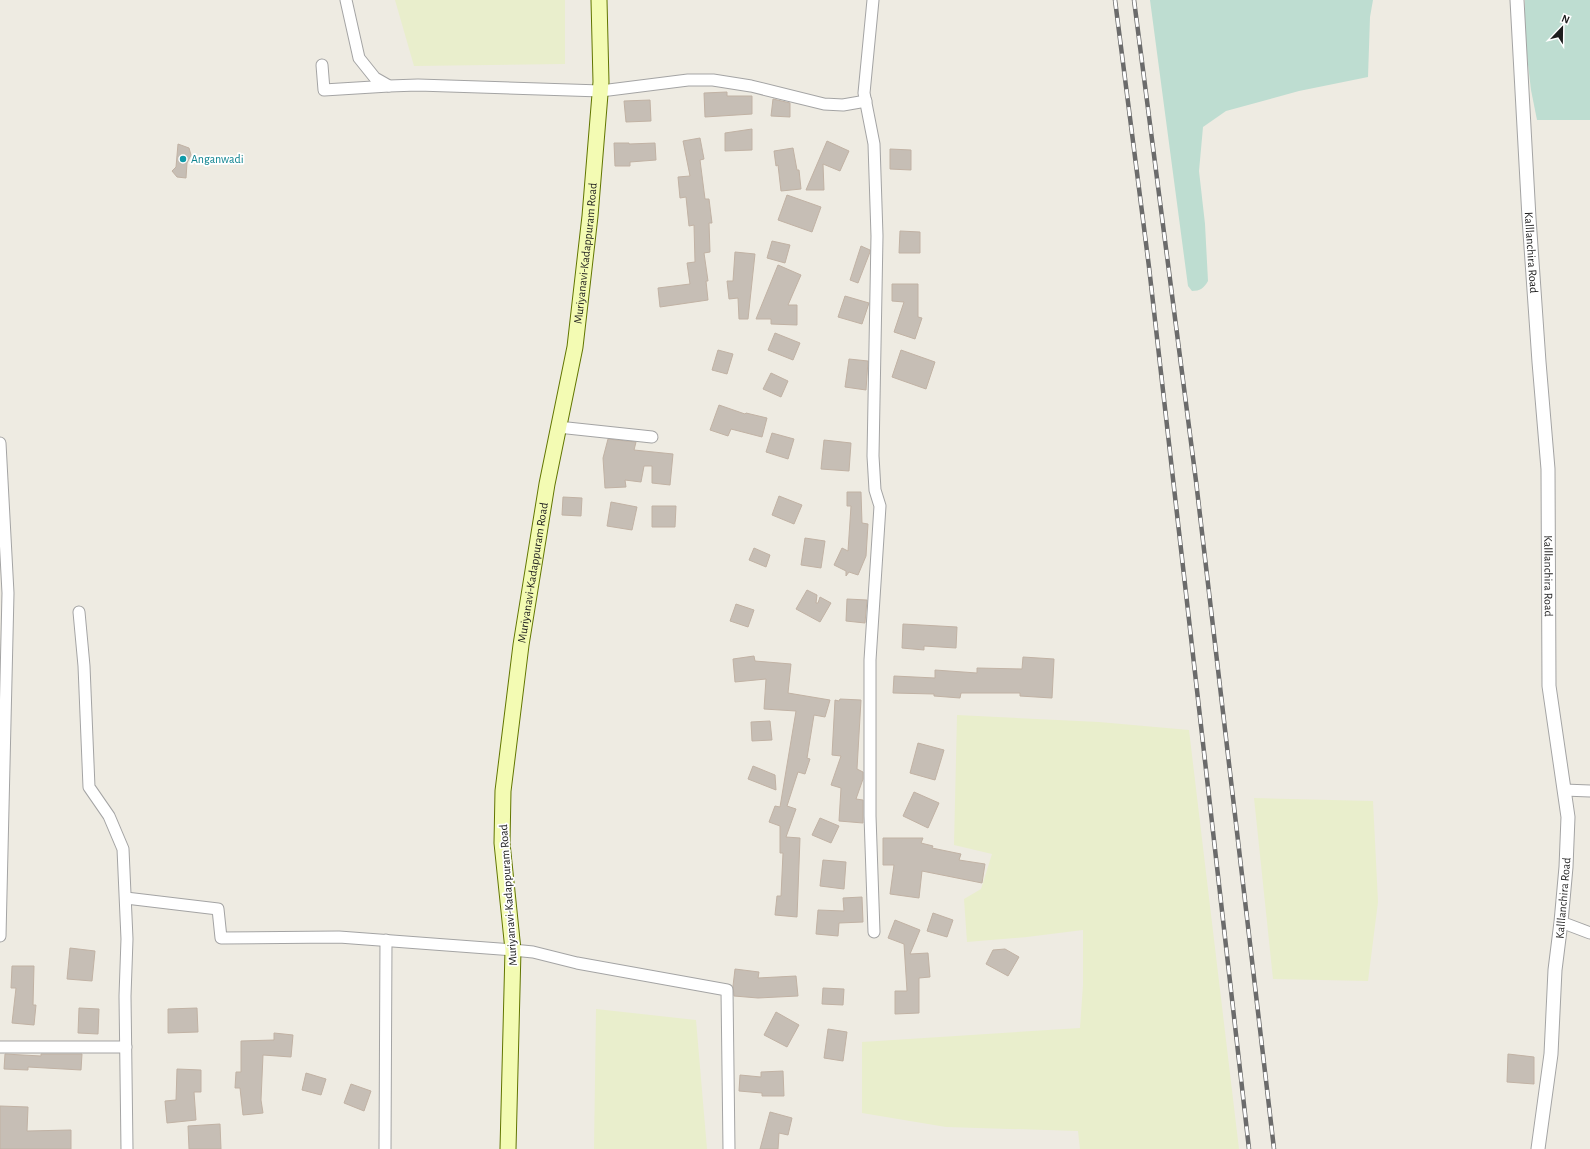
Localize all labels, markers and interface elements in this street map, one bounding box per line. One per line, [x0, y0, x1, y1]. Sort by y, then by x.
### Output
north arrow [1542, 8, 1582, 48]
text: N [1560, 13, 1571, 26]
place label: Anganwadi [191, 153, 244, 165]
marker: Anganwadi [178, 154, 188, 164]
street label: Muriyanavi-Kadappuram Road [572, 182, 599, 325]
street label: Kalllanchira Road [1523, 212, 1540, 294]
street label: Muriyanavi-Kadappuram Road [515, 502, 550, 644]
street label: Kalllanchira Road [1542, 535, 1555, 617]
street label: Muriyanavi-Kadappuram Road [497, 824, 520, 966]
street label: Kalllanchira Road [1553, 857, 1573, 939]

